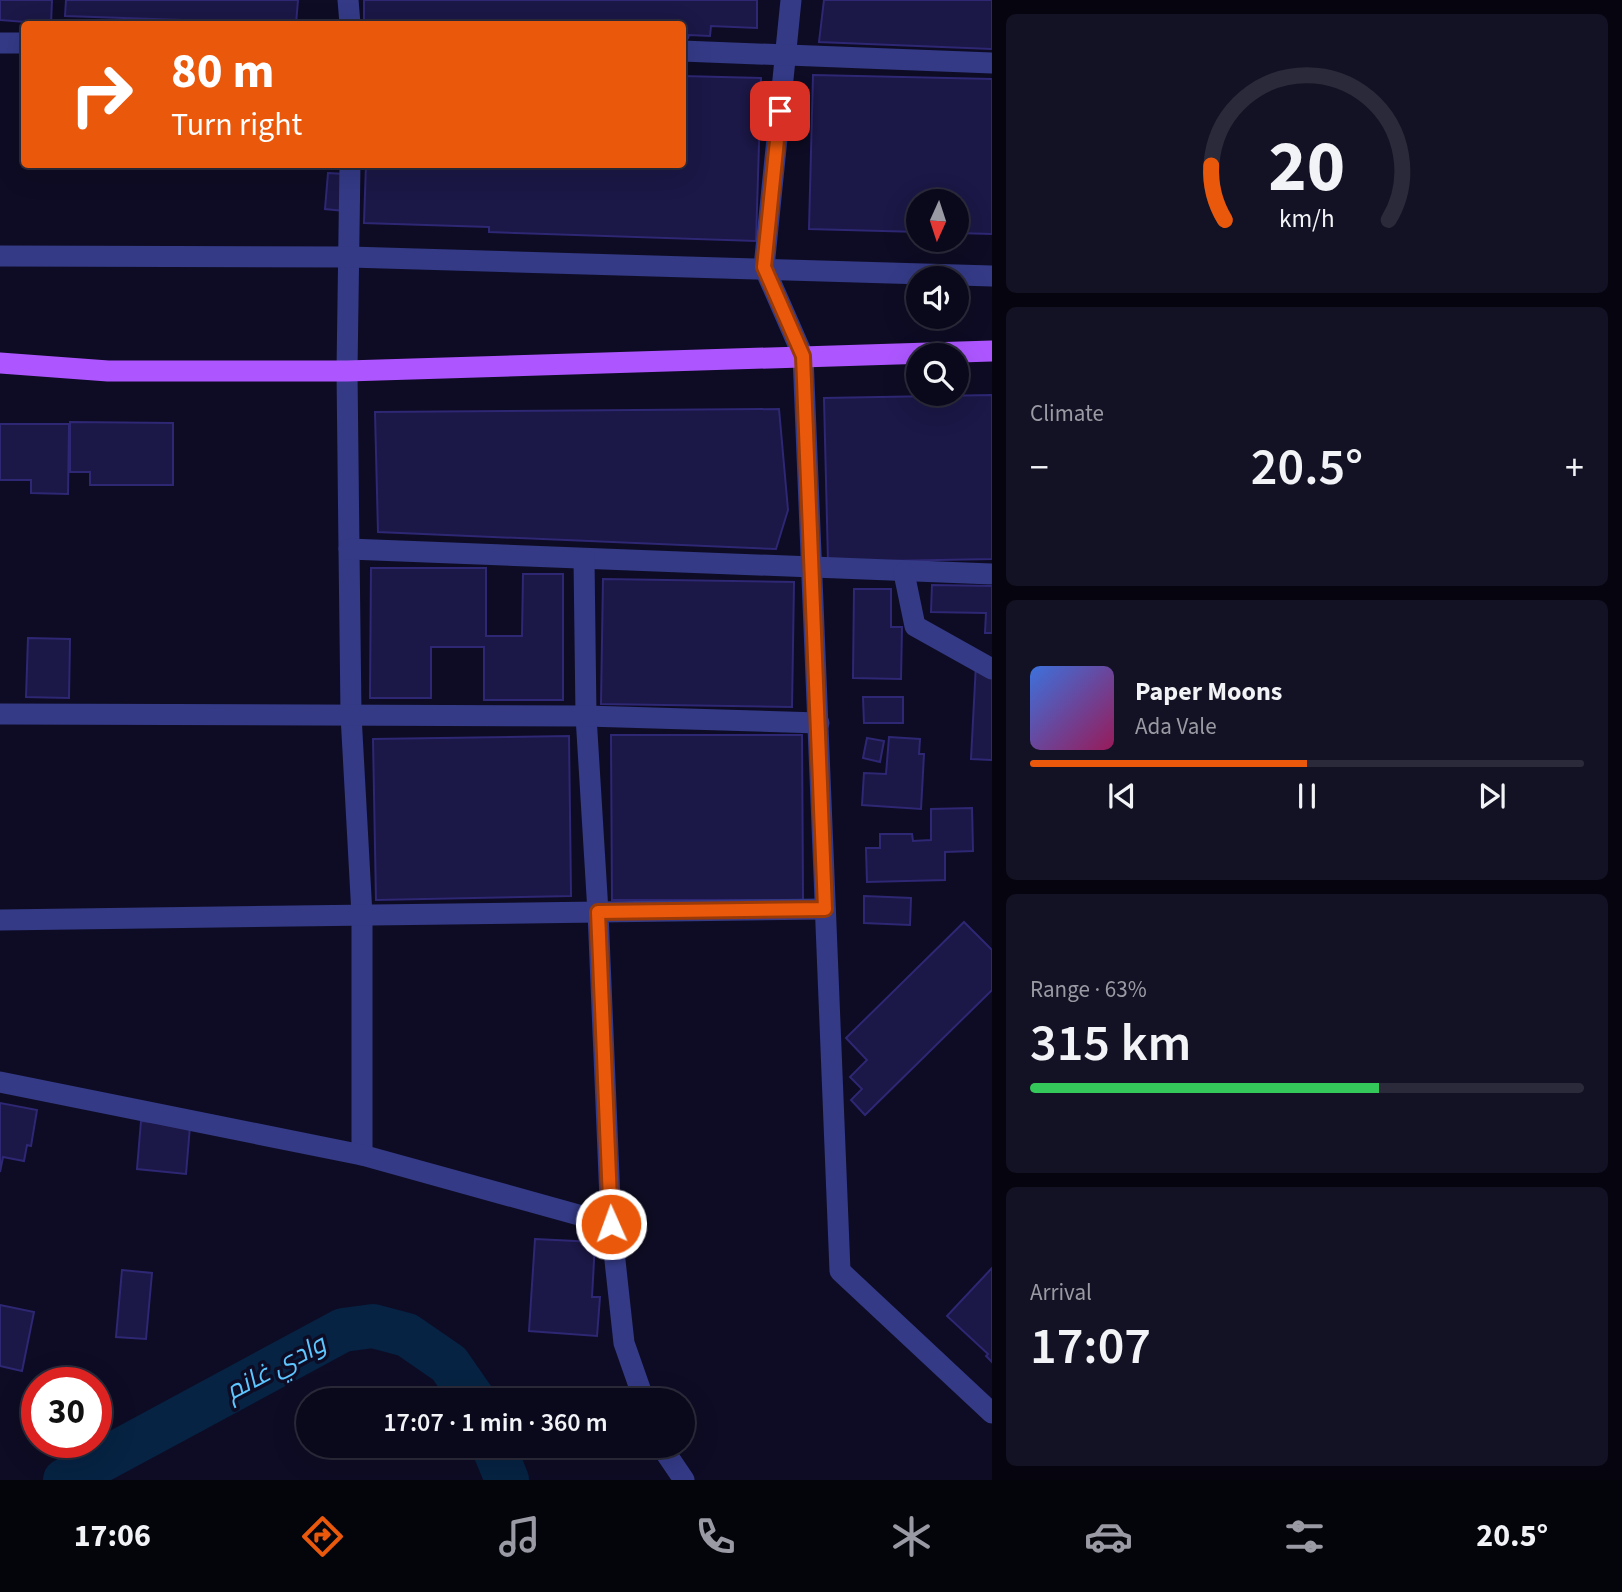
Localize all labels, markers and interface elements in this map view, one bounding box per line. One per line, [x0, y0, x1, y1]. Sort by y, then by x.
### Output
text: 80 m [171, 37, 275, 107]
icon: right [56, 49, 147, 140]
pin [750, 81, 810, 141]
icon: arrive [761, 92, 799, 130]
text: Turn right [171, 102, 302, 148]
text: 20 [1269, 115, 1345, 219]
north arrow [906, 189, 970, 252]
map controls [906, 189, 969, 406]
text: km/h [1279, 200, 1335, 236]
button: sound [906, 266, 969, 329]
button: search [906, 343, 969, 406]
text: Climate [1030, 397, 1104, 430]
text: 20.5° [1251, 431, 1363, 505]
text: − [1030, 441, 1049, 495]
text: + [1565, 441, 1584, 495]
text: Paper Moons [1135, 673, 1282, 710]
text: Ada Vale [1135, 710, 1217, 743]
icon: previous [1103, 777, 1141, 815]
icon: pause [1288, 777, 1326, 815]
icon: next [1473, 777, 1511, 815]
text: Range · 63% [1030, 973, 1147, 1006]
text: 315 km [1030, 1007, 1191, 1081]
position arrow [574, 1187, 648, 1261]
text: Arrival [1030, 1276, 1092, 1309]
text: 17:07 [1030, 1310, 1151, 1384]
water label: وادي غانم [217, 1325, 335, 1412]
speed limit sign: 30 [21, 1367, 112, 1458]
text: 17:07 · 1 min · 360 m [383, 1404, 608, 1441]
icon: directions [298, 1512, 347, 1561]
icon: music [495, 1512, 544, 1561]
icon: phone [691, 1512, 740, 1561]
icon: climate [887, 1512, 936, 1561]
icon: car [1084, 1512, 1133, 1561]
icon: filters [1280, 1512, 1329, 1561]
text: 17:06 [74, 1513, 151, 1559]
text: 20.5° [1476, 1513, 1548, 1559]

